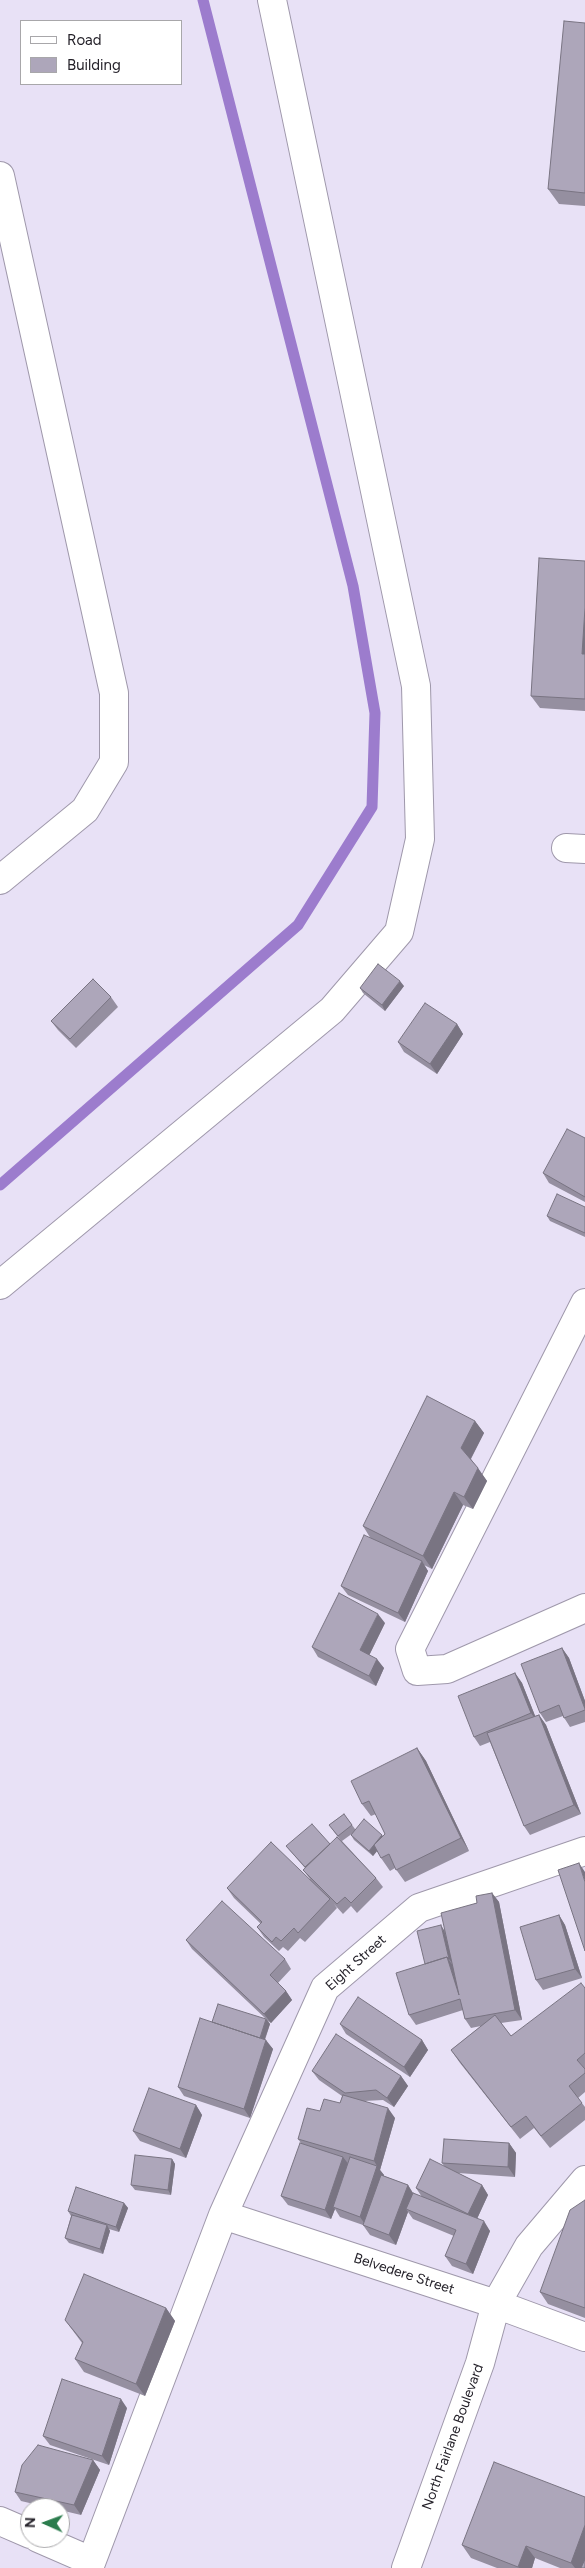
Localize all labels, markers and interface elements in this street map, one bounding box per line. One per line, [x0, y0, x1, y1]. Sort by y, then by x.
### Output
legend [20, 20, 182, 85]
text: Road [67, 31, 102, 49]
text: Building [67, 56, 121, 74]
street label: Eight Street [322, 1931, 390, 1995]
street label: Belvedere Street [352, 2250, 456, 2298]
street label: North Fairlane Boulevard [419, 2362, 487, 2512]
north arrow [20, 2498, 70, 2548]
text: N [22, 2517, 39, 2528]

